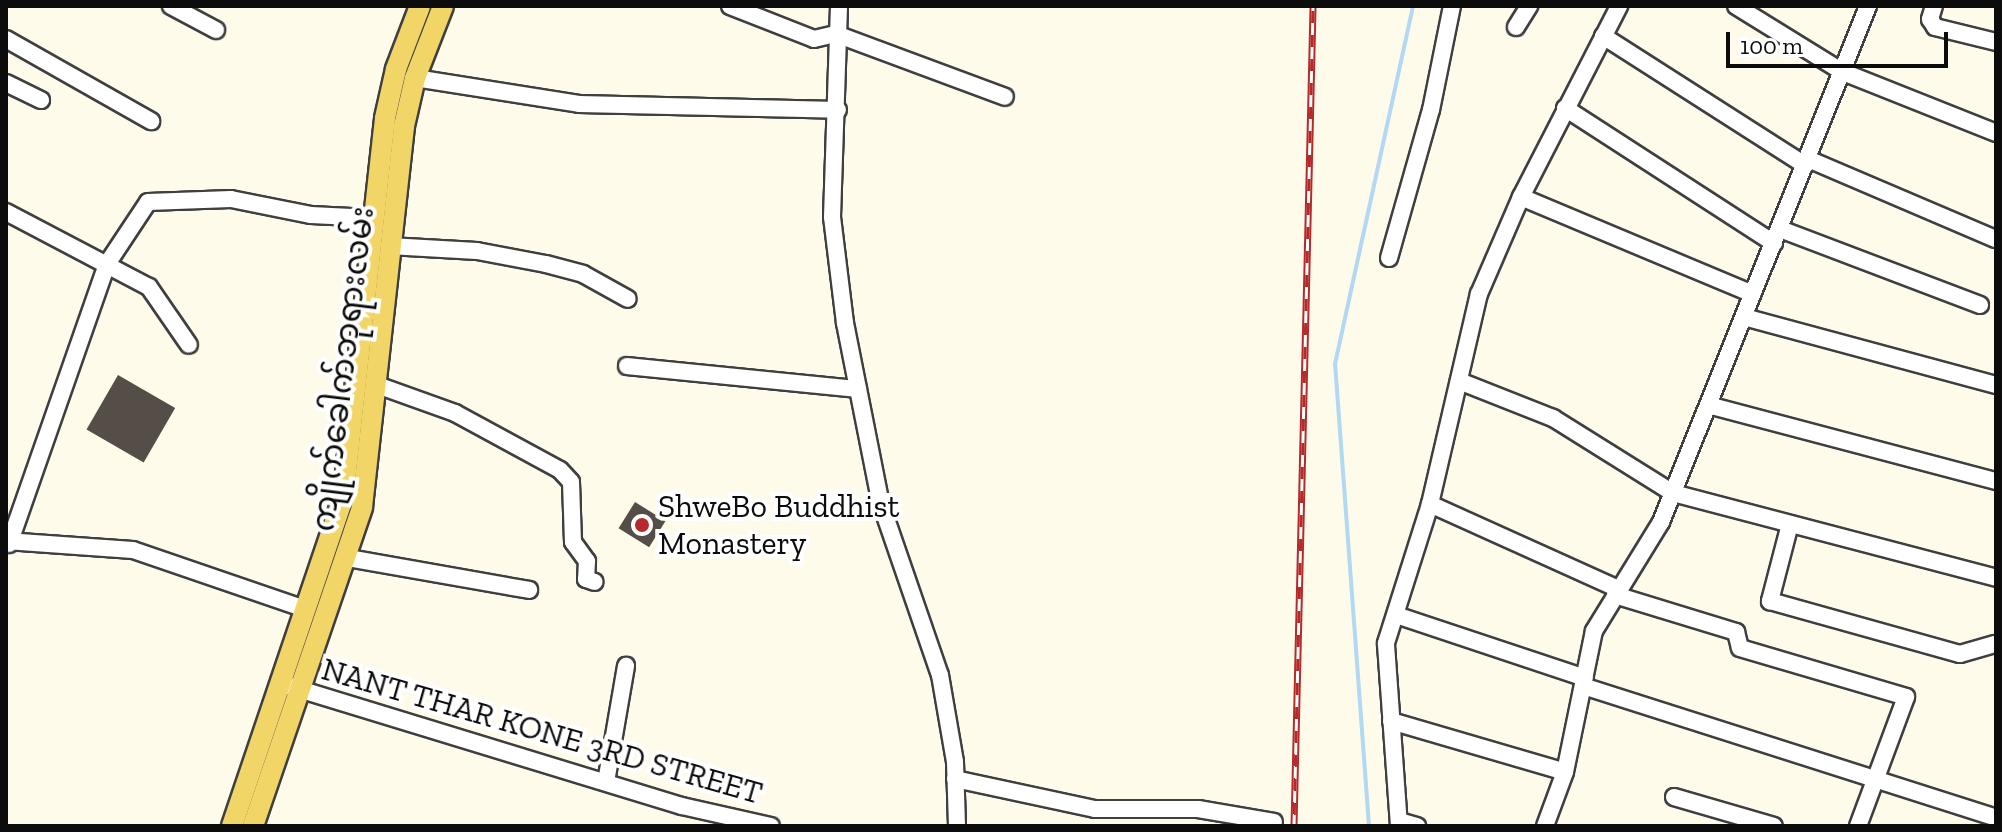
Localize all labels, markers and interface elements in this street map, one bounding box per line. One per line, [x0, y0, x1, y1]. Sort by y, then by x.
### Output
scale bar [1730, 16, 1952, 66]
text: 100 m [1740, 31, 1803, 60]
street label: ကျိုက်ခေါက်ဘုရားလမ်း [304, 204, 382, 534]
place label: ShweBo Buddhist Monastery [658, 488, 899, 563]
marker: ShweBo Buddhist Monastery [633, 516, 651, 534]
street label: NANT THAR KONE 3RD STREET [317, 649, 767, 813]

